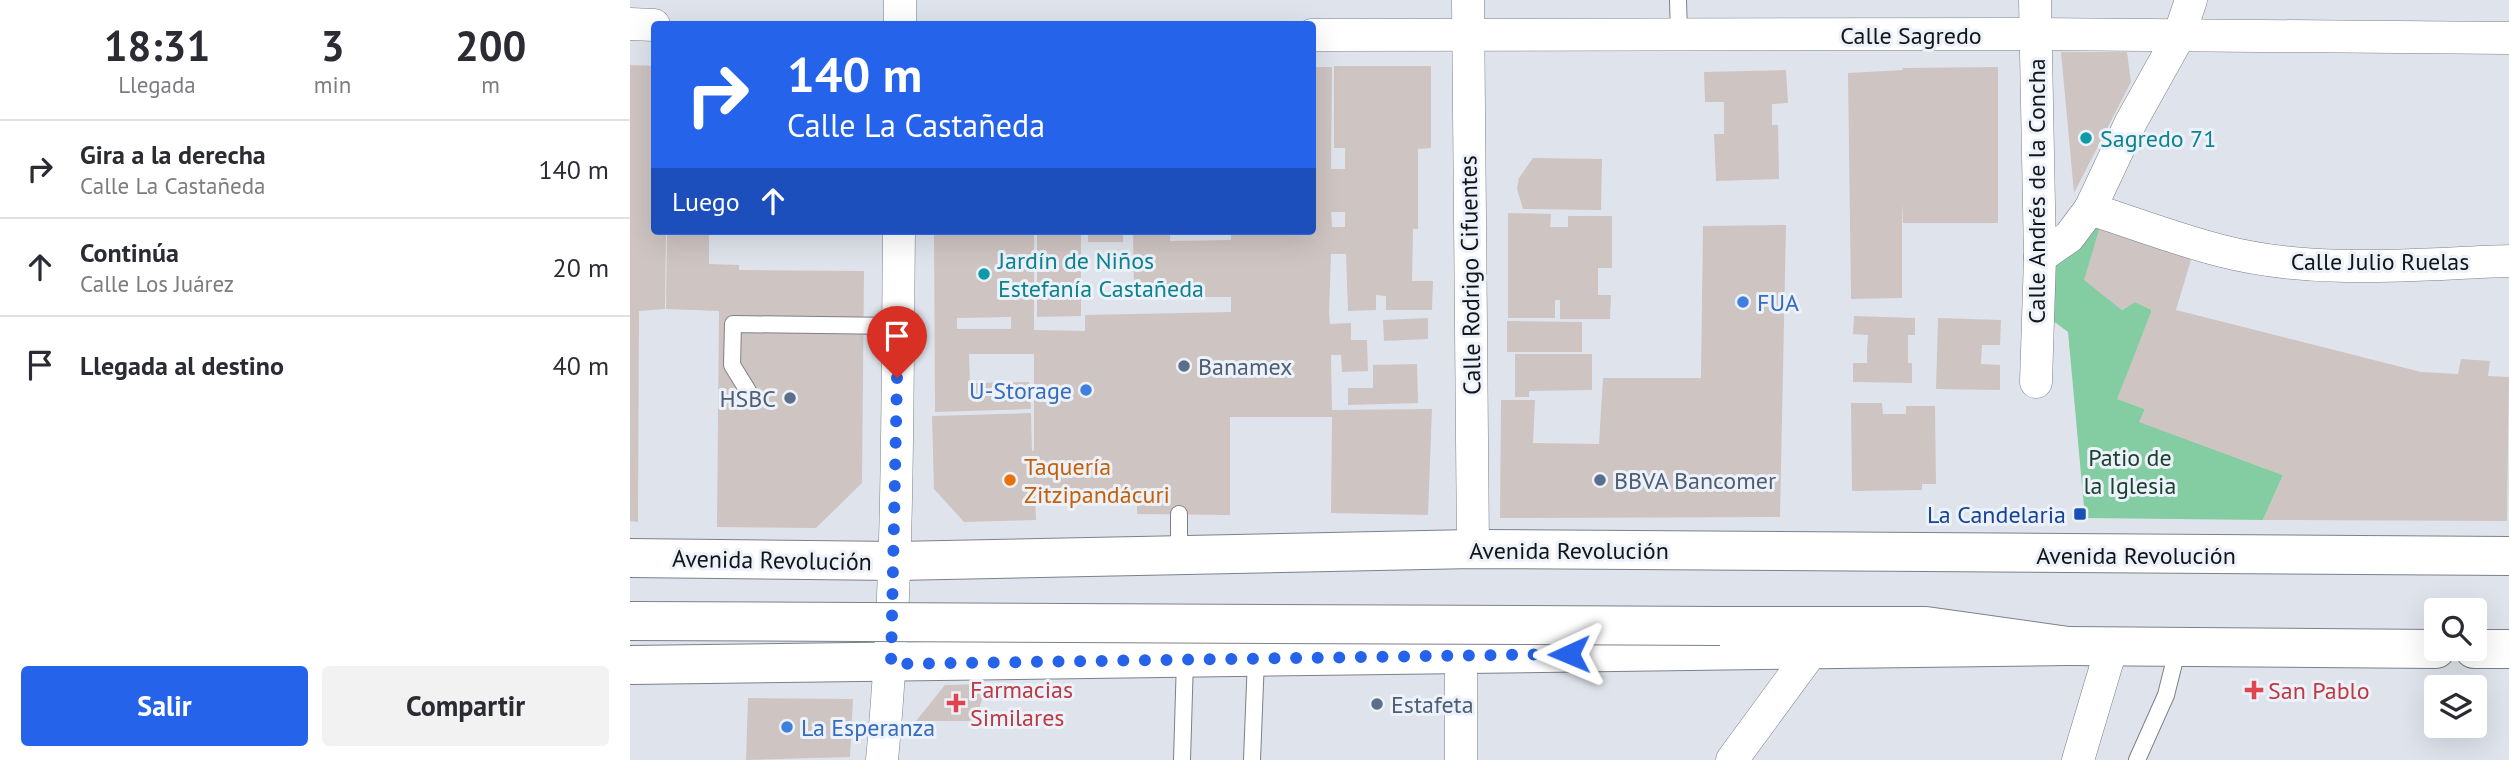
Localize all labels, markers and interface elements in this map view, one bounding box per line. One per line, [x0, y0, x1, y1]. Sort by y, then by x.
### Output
text: 18:31 [104, 18, 210, 73]
text: 3 [321, 18, 344, 73]
text: 200 [455, 18, 526, 73]
street label: Calle Sagredo [1840, 20, 1982, 51]
text: 140 m [787, 42, 922, 106]
icon: right [672, 49, 763, 140]
street label: Calle Andrés de la Concha [2021, 58, 2052, 324]
text: Llegada [118, 70, 196, 99]
text: min [314, 70, 351, 99]
text: m [481, 70, 500, 99]
text: Calle La Castañeda [787, 104, 1045, 146]
place label: Sagredo 71 [2100, 123, 2216, 154]
marker: Sagredo 71 [2078, 130, 2094, 146]
text: Gira a la derecha [80, 138, 266, 171]
icon: right [21, 150, 59, 188]
text: 140 m [538, 153, 609, 186]
street label: Calle Rodrigo Cifuentes [1452, 155, 1488, 395]
text: Calle La Castañeda [80, 171, 265, 200]
icon: ahead [754, 182, 792, 220]
text: Luego [672, 185, 740, 218]
text: Continúa [80, 236, 179, 269]
place label: Jardín de Niños Estefanía Castañeda [997, 245, 1204, 304]
street label: Calle Julio Ruelas [2291, 246, 2469, 277]
icon: ahead [21, 248, 59, 286]
text: 20 m [553, 251, 609, 284]
marker: Jardín de Niños Estefanía Castañeda [976, 266, 992, 282]
text: Calle Los Juárez [80, 269, 234, 298]
place label: FUA [1757, 287, 1799, 318]
marker: FUA [1735, 294, 1751, 310]
pin [867, 306, 927, 378]
icon: arrive [878, 317, 916, 355]
icon: arrive [21, 346, 59, 384]
text: Llegada al destino [80, 349, 284, 382]
text: 40 m [553, 349, 609, 382]
place label: Banamex [1198, 351, 1292, 382]
marker: Banamex [1176, 358, 1192, 374]
place label: U-Storage [969, 375, 1072, 406]
marker: U-Storage [1078, 382, 1094, 398]
place label: HSBC [719, 383, 776, 414]
marker: HSBC [782, 390, 798, 406]
park label: Patio de la Iglesia [2084, 442, 2176, 501]
place label: Taquería Zitzipandácuri [1024, 451, 1170, 510]
place label: BBVA Bancomer [1614, 465, 1776, 496]
marker: Taquería Zitzipandácuri [1002, 472, 1018, 488]
marker: BBVA Bancomer [1592, 472, 1608, 488]
place label: La Candelaria [1927, 499, 2066, 530]
marker: La Candelaria [2072, 506, 2088, 522]
street label: Avenida Revolución [1469, 535, 1669, 566]
street label: Avenida Revolución [2036, 540, 2236, 571]
street label: Avenida Revolución [672, 543, 872, 577]
map controls [2424, 598, 2487, 738]
button: search [2424, 598, 2487, 661]
position arrow [1532, 617, 1606, 691]
button: Salir [21, 666, 308, 746]
button: Compartir [322, 666, 609, 746]
place label: Farmacias Similares [970, 674, 1073, 733]
place label: San Pablo [2268, 675, 2370, 706]
button: layers [2424, 675, 2487, 738]
marker: San Pablo [2246, 682, 2262, 698]
place label: Estafeta [1391, 689, 1474, 720]
marker: Farmacias Similares [948, 695, 964, 711]
marker: Estafeta [1369, 696, 1385, 712]
place label: La Esperanza [801, 712, 935, 743]
marker: La Esperanza [779, 719, 795, 735]

